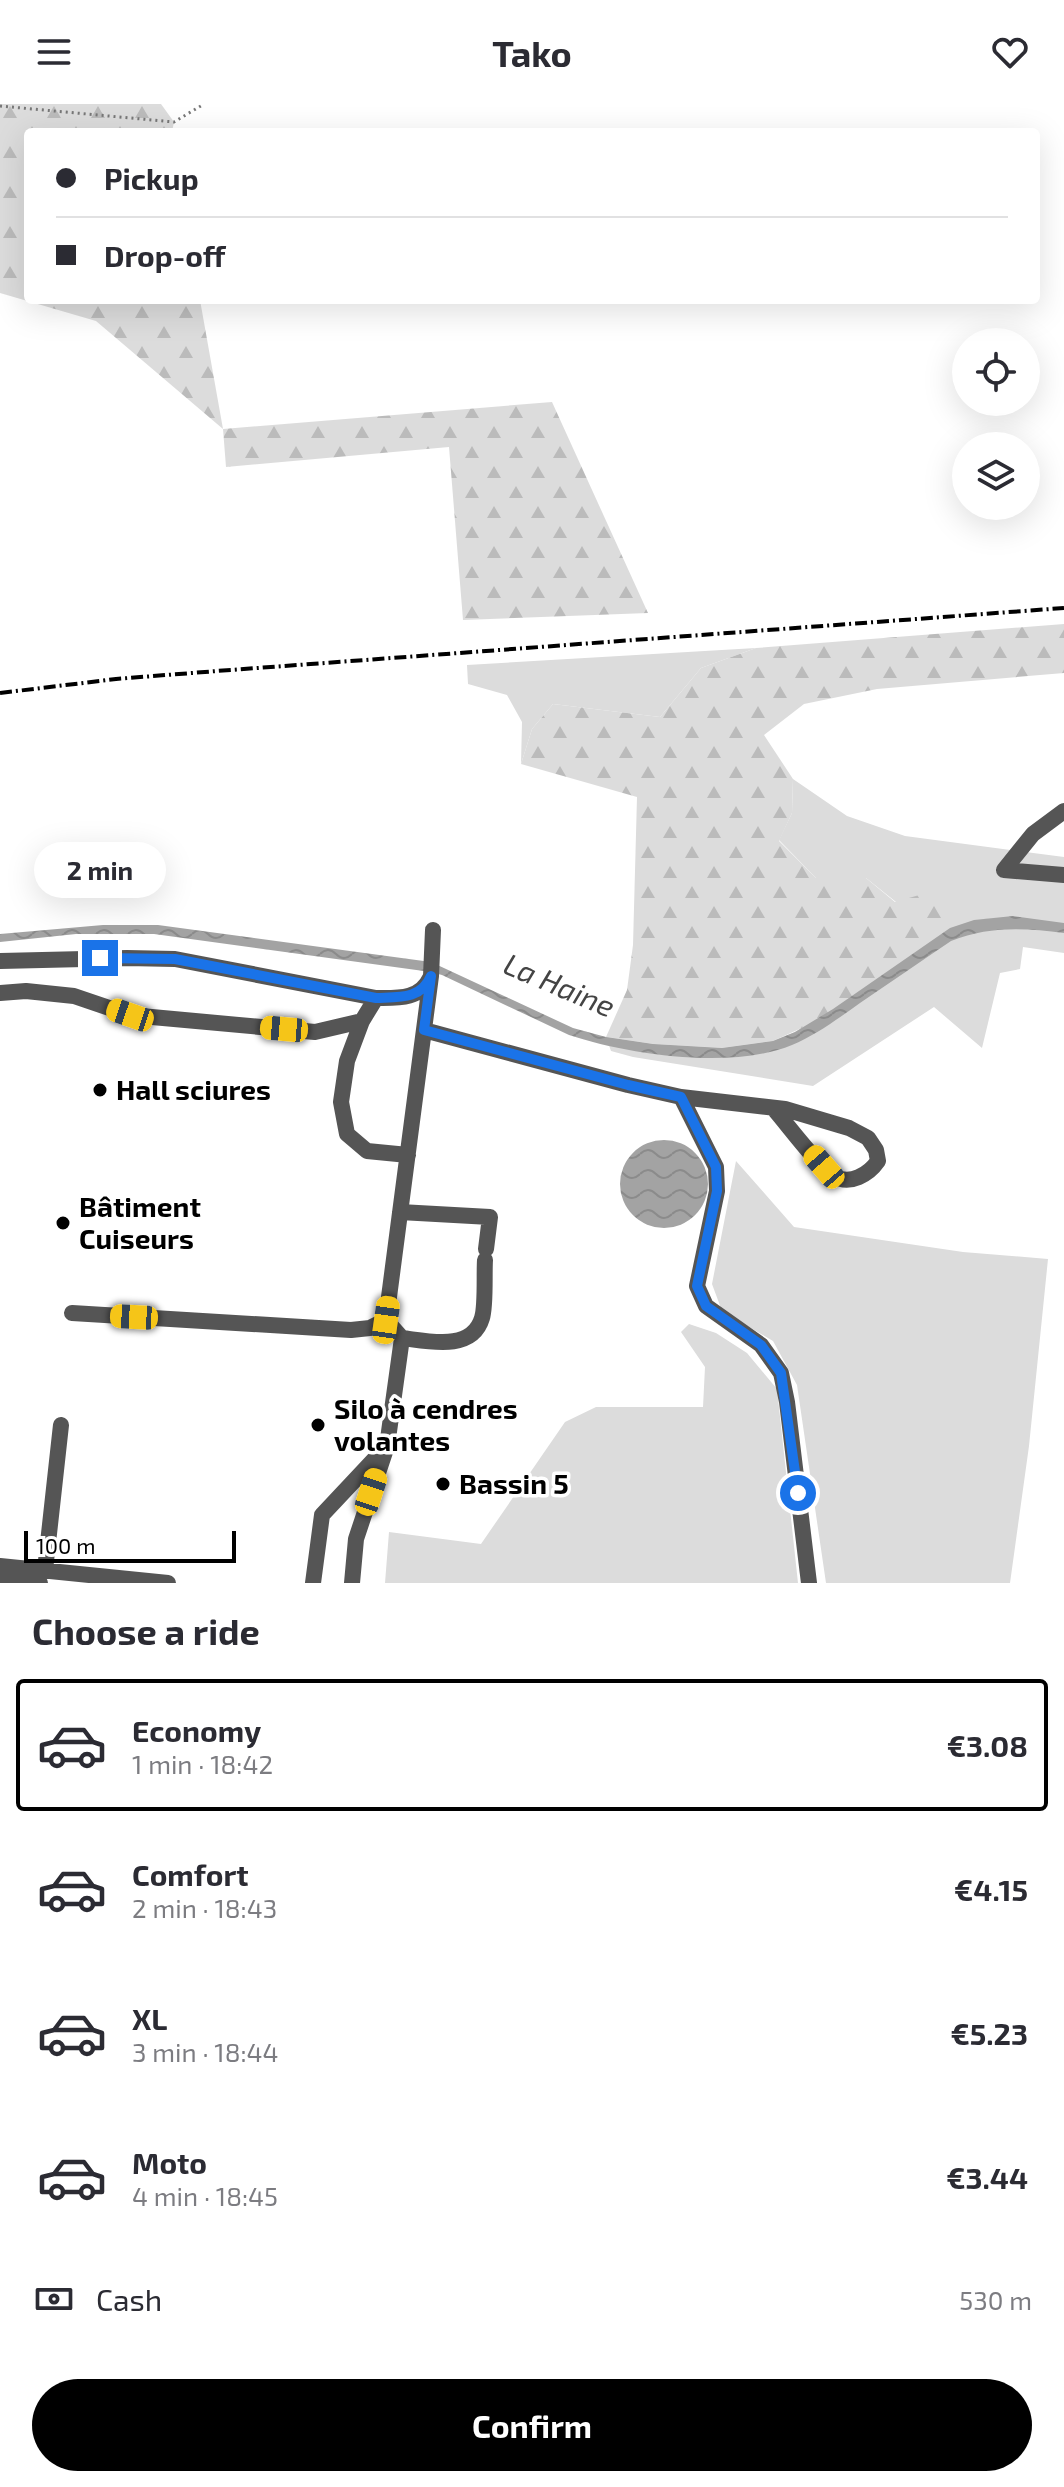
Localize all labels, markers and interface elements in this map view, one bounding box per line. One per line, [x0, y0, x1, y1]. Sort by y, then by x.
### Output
icon: menu [32, 30, 76, 74]
icon: heart [988, 30, 1032, 74]
text: Tako [492, 31, 572, 74]
text: Pickup [104, 160, 199, 196]
text: Drop-off [104, 237, 226, 273]
map controls [952, 328, 1040, 520]
button: locate [952, 328, 1040, 416]
button: layers [952, 432, 1040, 520]
callout: 2 min [34, 842, 166, 898]
text: 2 min [67, 854, 133, 885]
route end [82, 940, 118, 976]
water label: La Haine [499, 945, 621, 1024]
car [103, 996, 157, 1034]
car [259, 1015, 309, 1043]
place label: Hall sciures [116, 1072, 271, 1106]
marker: Hall sciures [91, 1081, 109, 1099]
car [799, 1141, 849, 1193]
place label: Bâtiment Cuiseurs [79, 1189, 201, 1255]
marker: Bâtiment Cuiseurs [54, 1214, 72, 1232]
car [371, 1295, 401, 1345]
car [109, 1304, 159, 1330]
place label: Silo à cendres volantes [334, 1391, 518, 1457]
marker: Silo à cendres volantes [309, 1416, 327, 1434]
car [352, 1465, 390, 1519]
place label: Bassin 5 [459, 1466, 569, 1500]
marker: Bassin 5 [434, 1475, 452, 1493]
route start [780, 1475, 816, 1511]
scale bar [24, 1527, 236, 1563]
text: 100 m [36, 1532, 95, 1558]
text: Choose a ride [32, 1609, 260, 1652]
icon: car [36, 1709, 108, 1781]
text: Economy [132, 1712, 261, 1748]
text: €3.08 [947, 1727, 1028, 1763]
text: 1 min · 18:42 [132, 1748, 273, 1779]
icon: car [36, 1853, 108, 1925]
text: Comfort [132, 1856, 249, 1892]
text: €4.15 [954, 1871, 1028, 1907]
text: 2 min · 18:43 [132, 1892, 277, 1923]
icon: car [36, 1997, 108, 2069]
text: XL [132, 2000, 167, 2036]
text: €5.23 [950, 2015, 1028, 2051]
text: 3 min · 18:44 [132, 2036, 279, 2067]
icon: car [36, 2141, 108, 2213]
text: Moto [132, 2144, 207, 2180]
text: €3.44 [946, 2159, 1028, 2195]
text: 4 min · 18:45 [132, 2180, 278, 2211]
icon: cash [32, 2277, 76, 2321]
text: Cash [96, 2281, 162, 2317]
text: 530 m [959, 2284, 1032, 2315]
button: Confirm [32, 2379, 1032, 2471]

